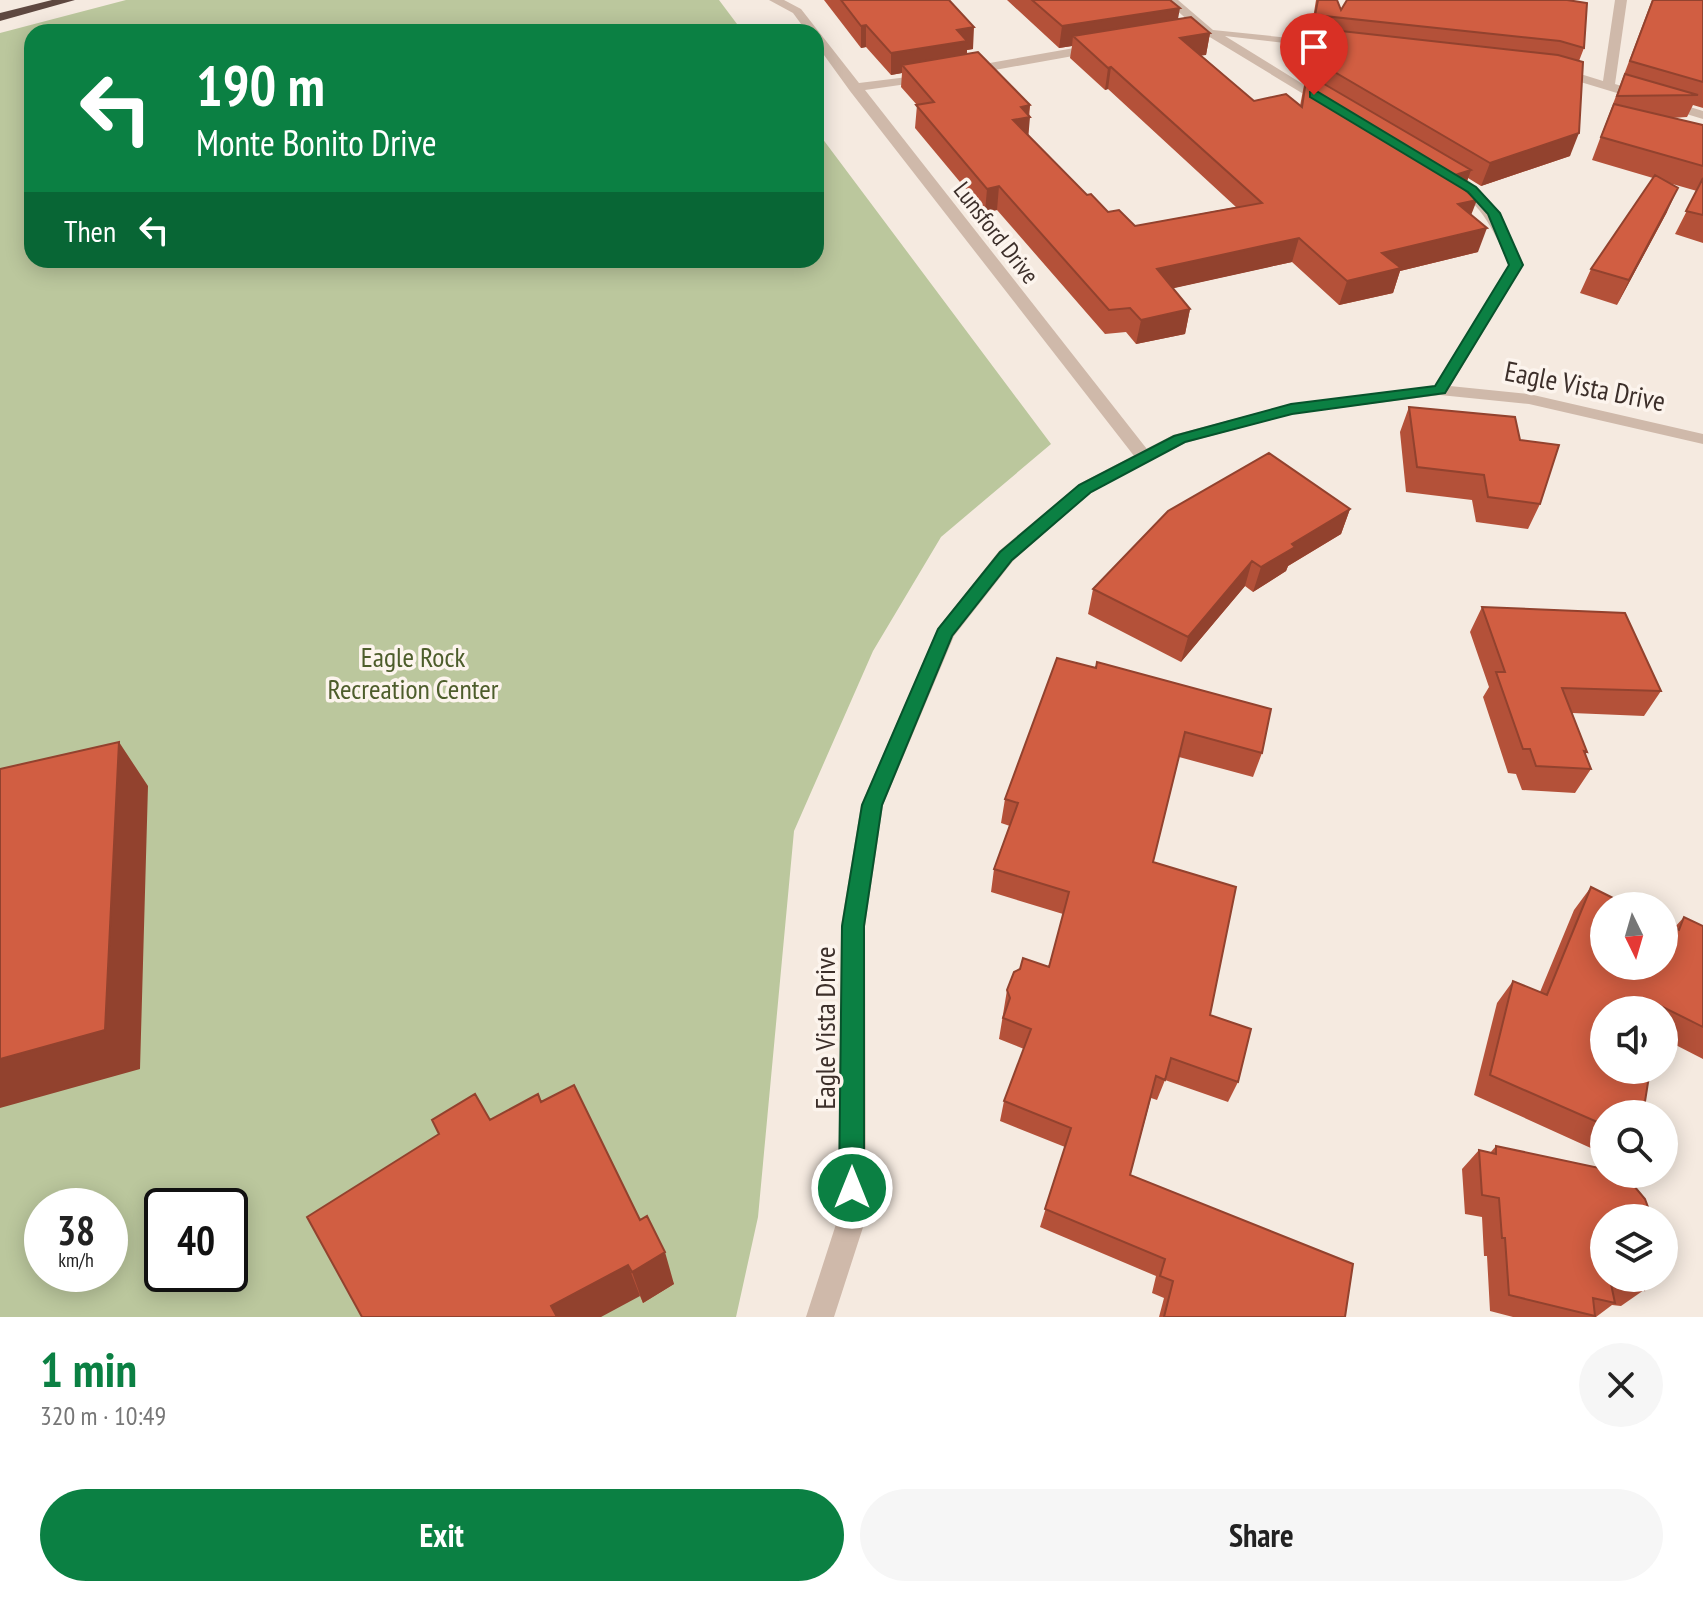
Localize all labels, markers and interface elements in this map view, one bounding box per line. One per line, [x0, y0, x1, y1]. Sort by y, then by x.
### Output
pin [1280, 13, 1348, 95]
icon: arrive [1292, 25, 1336, 69]
text: 190 m [196, 49, 325, 121]
icon: left [64, 56, 168, 160]
text: Monte Bonito Drive [196, 119, 437, 166]
street label: Lunsford Drive [947, 176, 1046, 290]
icon: left [132, 208, 176, 252]
text: Then [64, 211, 116, 250]
street label: Eagle Vista Drive [1502, 352, 1669, 419]
park label: Eagle Rock Recreation Center [328, 638, 499, 707]
north arrow [1590, 892, 1678, 980]
map controls [1590, 892, 1678, 1292]
street label: Eagle Vista Drive [806, 947, 843, 1109]
button: sound [1590, 996, 1678, 1084]
button: search [1590, 1100, 1678, 1188]
position arrow [810, 1146, 894, 1230]
speed limit sign: 40 [144, 1188, 248, 1292]
text: 38 [57, 1204, 95, 1256]
button: layers [1590, 1204, 1678, 1292]
text: km/h [58, 1247, 94, 1273]
text: 1 min [40, 1338, 137, 1400]
button: close [1579, 1343, 1663, 1427]
text: 320 m · 10:49 [40, 1399, 166, 1432]
button: Exit [40, 1489, 844, 1581]
button: Share [860, 1489, 1663, 1581]

